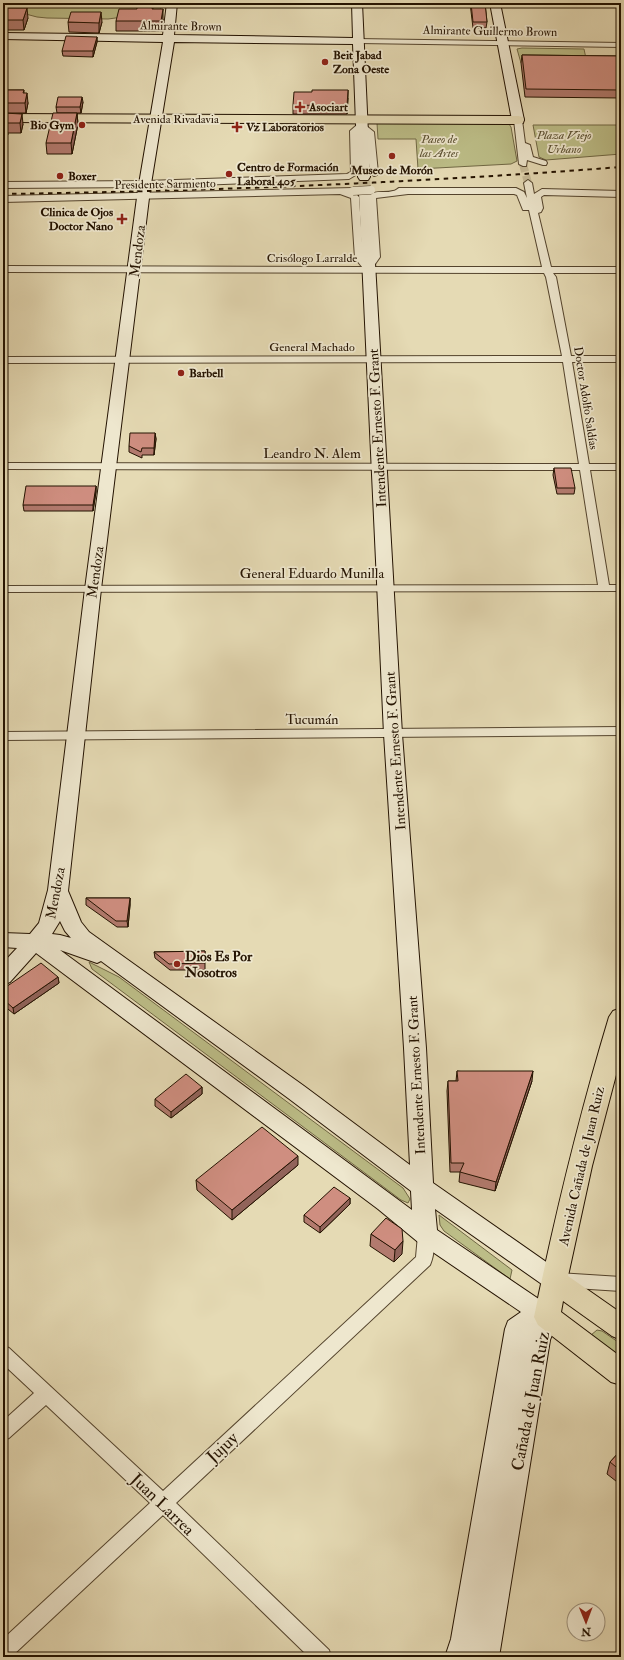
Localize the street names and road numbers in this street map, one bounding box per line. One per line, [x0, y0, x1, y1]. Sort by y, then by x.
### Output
street label: Almirante Brown [139, 18, 222, 35]
street label: Almirante Guillermo Brown [422, 23, 557, 40]
street label: Avenida Rivadavia [132, 112, 220, 127]
street label: Presidente Sarmiento [114, 176, 216, 193]
street label: Mendoza [126, 224, 149, 278]
street label: Crisólogo Larralde [267, 251, 357, 266]
street label: General Machado [269, 340, 355, 355]
street label: Doctor Adolfo Saldías [570, 345, 601, 451]
street label: Intendente Ernesto F. Grant [365, 348, 390, 508]
street label: Leandro N. Alem [263, 445, 361, 462]
street label: Mendoza [83, 545, 108, 599]
street label: General Eduardo Munilla [240, 565, 384, 582]
street label: Intendente Ernesto F. Grant [381, 671, 410, 831]
street label: Tucumán [286, 711, 338, 728]
street label: Mendoza [42, 865, 69, 920]
street label: Intendente Ernesto F. Grant [404, 995, 429, 1155]
street label: Avenida Cañada de Juan Ruiz [555, 1084, 608, 1248]
street label: Cañada de Juan Ruiz [507, 1330, 555, 1473]
street label: Jujuy [201, 1427, 244, 1469]
street label: Juan Larrea [125, 1468, 200, 1541]

